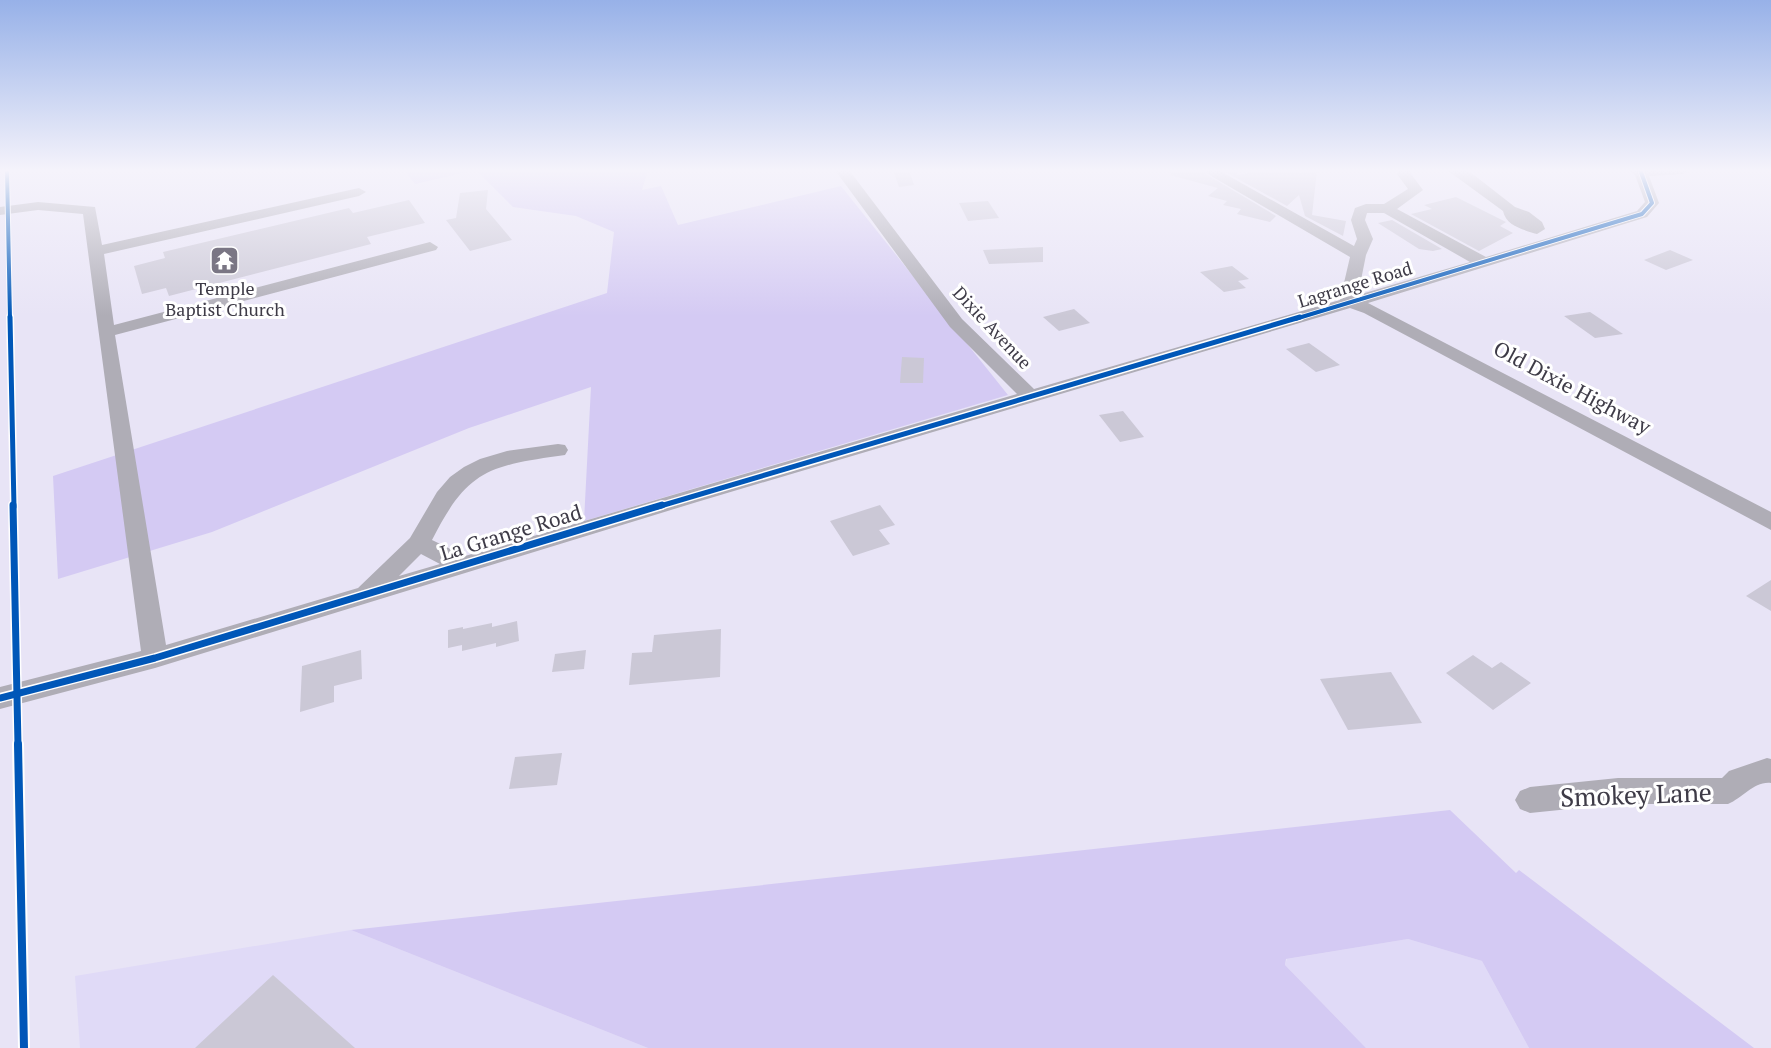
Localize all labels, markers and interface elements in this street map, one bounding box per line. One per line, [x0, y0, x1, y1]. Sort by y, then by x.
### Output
temple icon: Temple Baptist Church [209, 244, 241, 276]
street label: Lagrange Road [1295, 255, 1415, 313]
place label: Temple Baptist Church [165, 276, 285, 321]
street label: Dixie Avenue [948, 281, 1037, 374]
street label: Old Dixie Highway [1489, 334, 1656, 441]
street label: La Grange Road [437, 497, 585, 567]
street label: Smokey Lane [1559, 774, 1712, 814]

